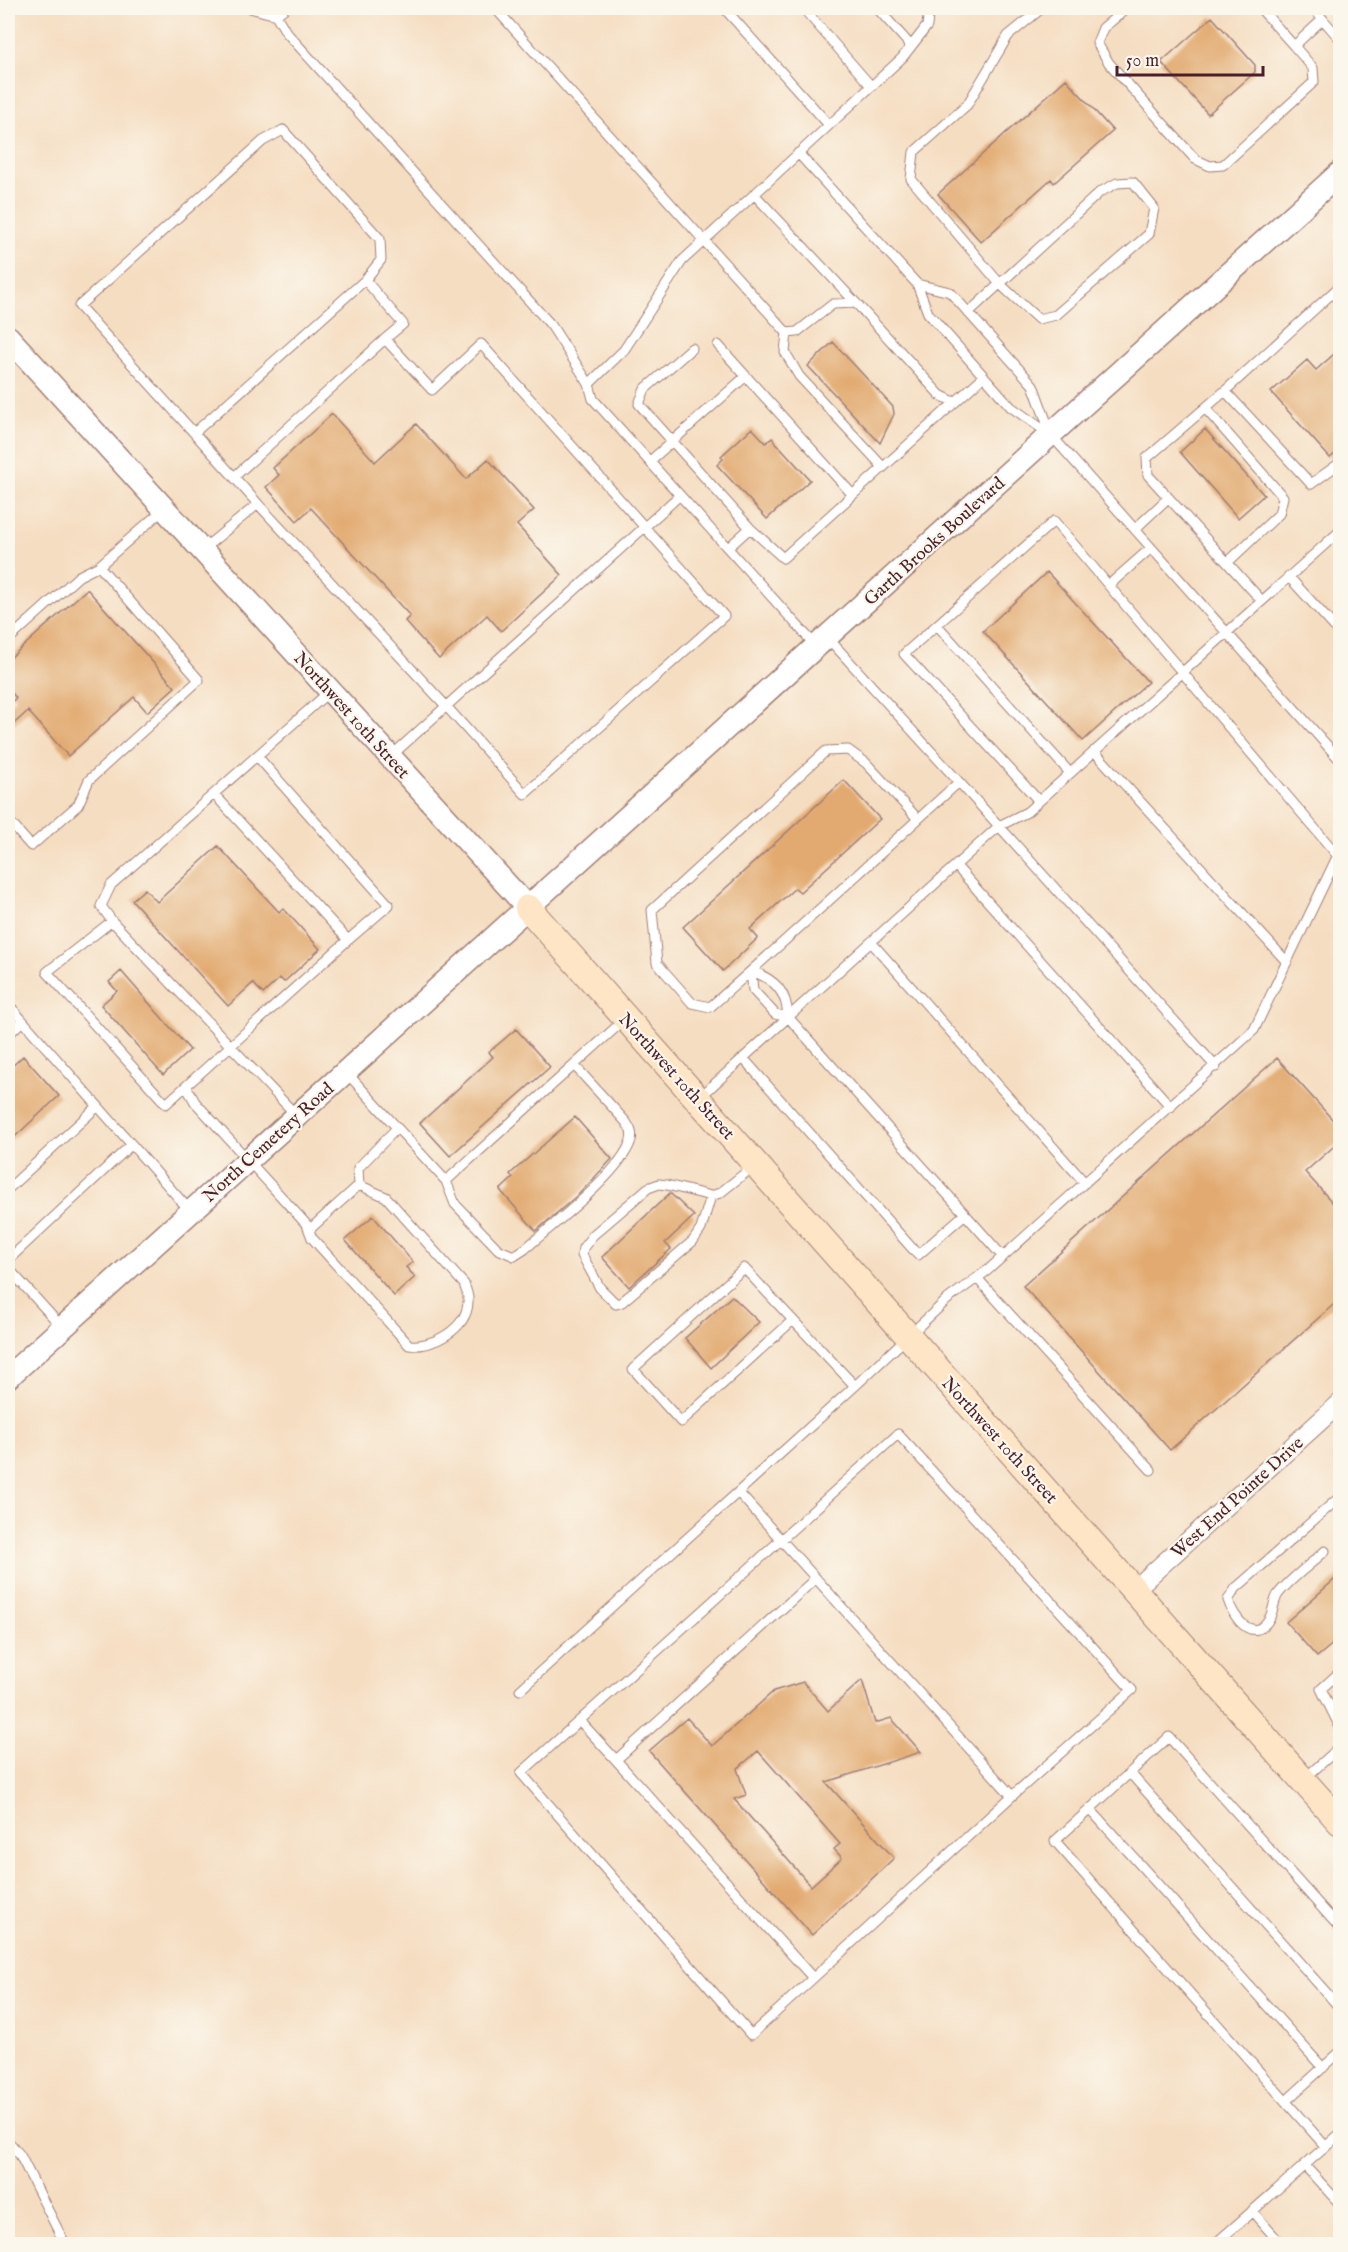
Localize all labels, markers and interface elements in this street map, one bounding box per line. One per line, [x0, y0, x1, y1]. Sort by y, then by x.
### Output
scale bar [1117, 39, 1262, 77]
text: 50 m [1126, 50, 1159, 73]
street label: Garth Brooks Boulevard [860, 472, 1011, 612]
street label: Northwest 10th Street [288, 648, 414, 784]
street label: Northwest 10th Street [613, 1009, 739, 1145]
street label: North Cemetery Road [199, 1078, 340, 1208]
street label: Northwest 10th Street [936, 1373, 1062, 1509]
street label: West End Pointe Drive [1167, 1432, 1309, 1564]

